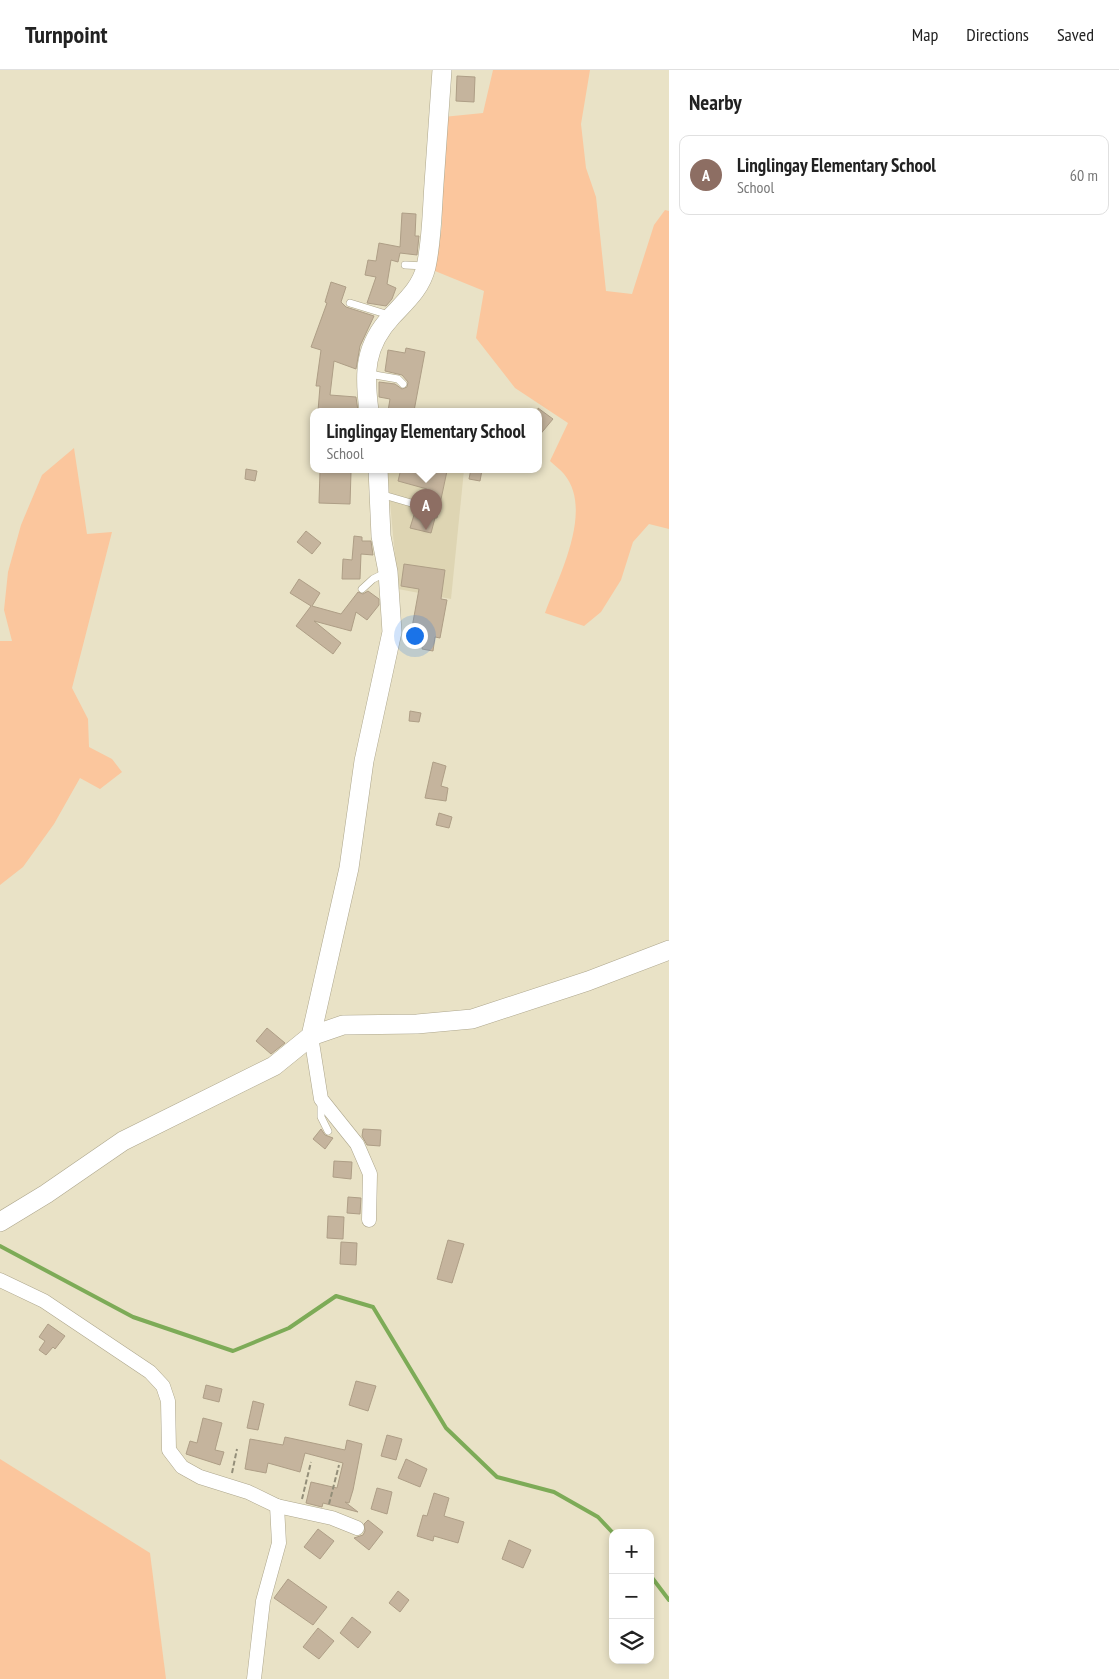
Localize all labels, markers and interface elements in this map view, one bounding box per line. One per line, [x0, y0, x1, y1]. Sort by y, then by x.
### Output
text: Turnpoint [25, 19, 107, 50]
text: Map [912, 23, 938, 46]
text: Directions [966, 23, 1029, 46]
text: Saved [1057, 23, 1094, 46]
text: Nearby [689, 89, 742, 116]
text: Linglingay Elementary School [737, 153, 936, 177]
text: A [702, 165, 710, 185]
text: 60 m [1070, 165, 1098, 185]
text: School [737, 177, 774, 197]
popup [310, 408, 542, 473]
text: Linglingay Elementary School [327, 419, 526, 443]
text: School [327, 443, 364, 463]
pin: A [410, 489, 442, 530]
your location [402, 623, 428, 649]
map controls [609, 1529, 654, 1664]
button: + [609, 1529, 654, 1574]
button: − [609, 1574, 654, 1619]
button: layers [609, 1619, 654, 1664]

